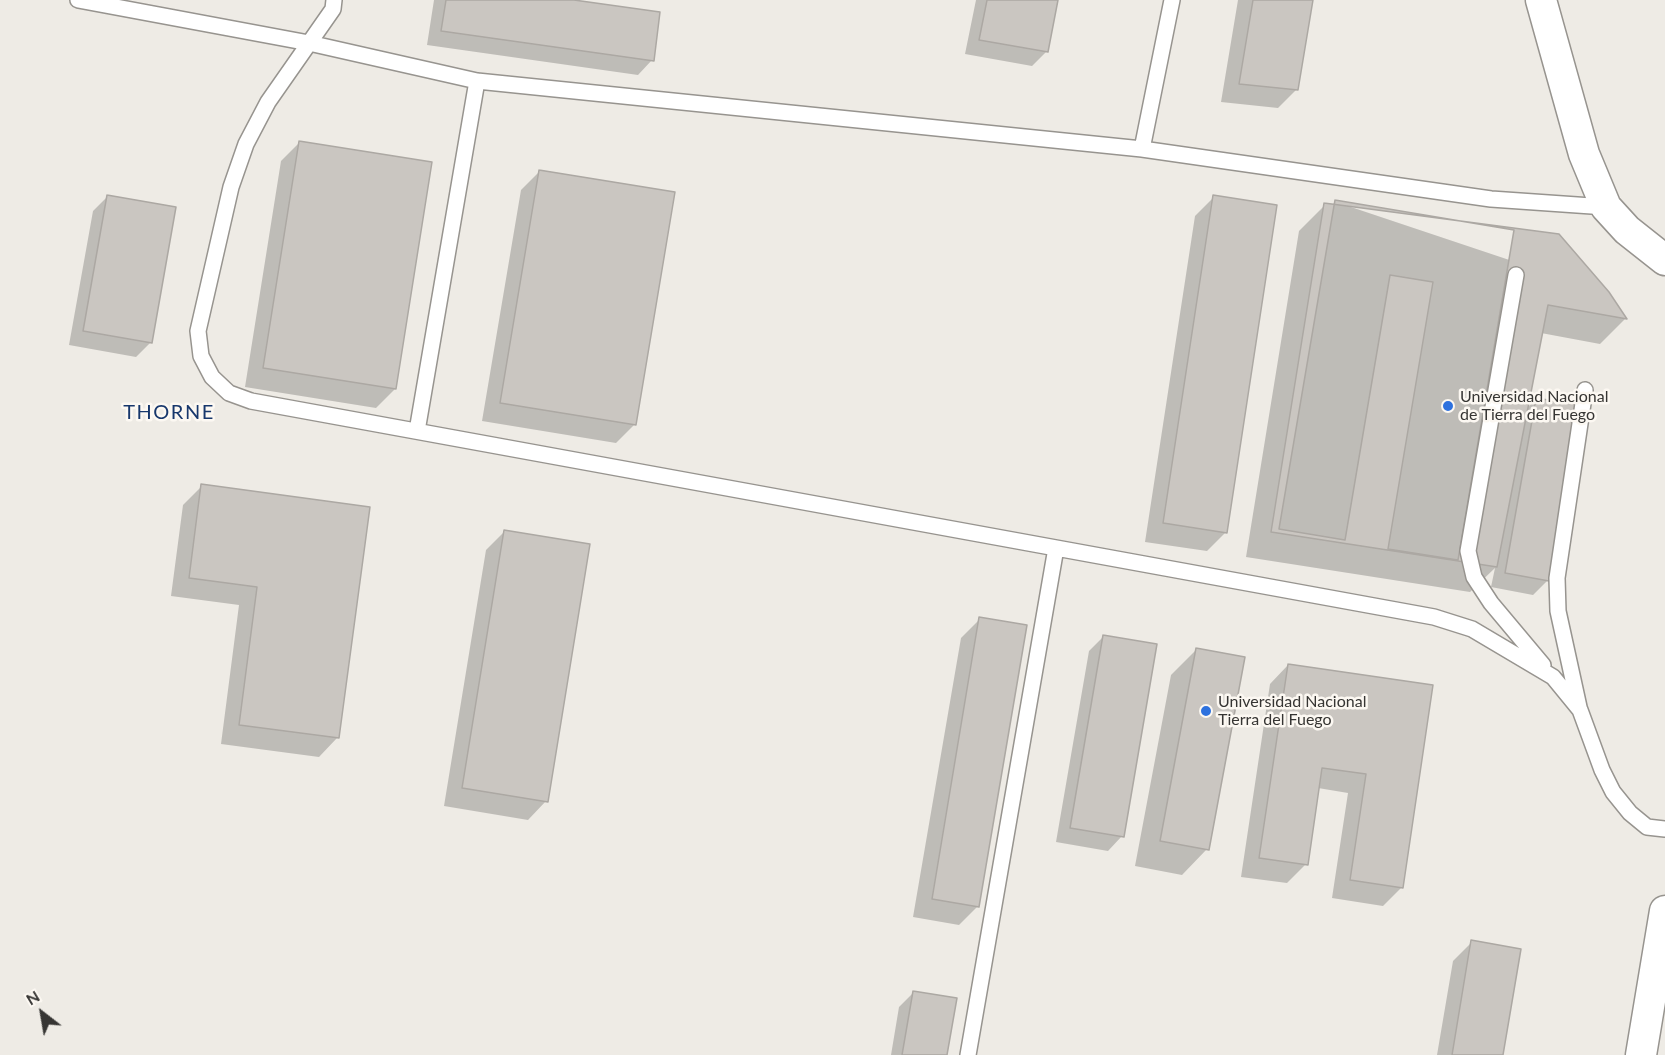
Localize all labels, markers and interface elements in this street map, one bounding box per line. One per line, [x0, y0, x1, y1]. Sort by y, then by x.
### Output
place label: Universidad Nacional de Tierra del Fuego [1460, 387, 1608, 425]
marker: Universidad Nacional de Tierra del Fuego [1441, 399, 1455, 413]
district label: THORNE [123, 401, 215, 425]
place label: Universidad Nacional Tierra del Fuego [1218, 692, 1366, 730]
marker: Universidad Nacional Tierra del Fuego [1199, 704, 1213, 718]
north arrow [12, 983, 72, 1043]
text: N [22, 986, 43, 1008]

